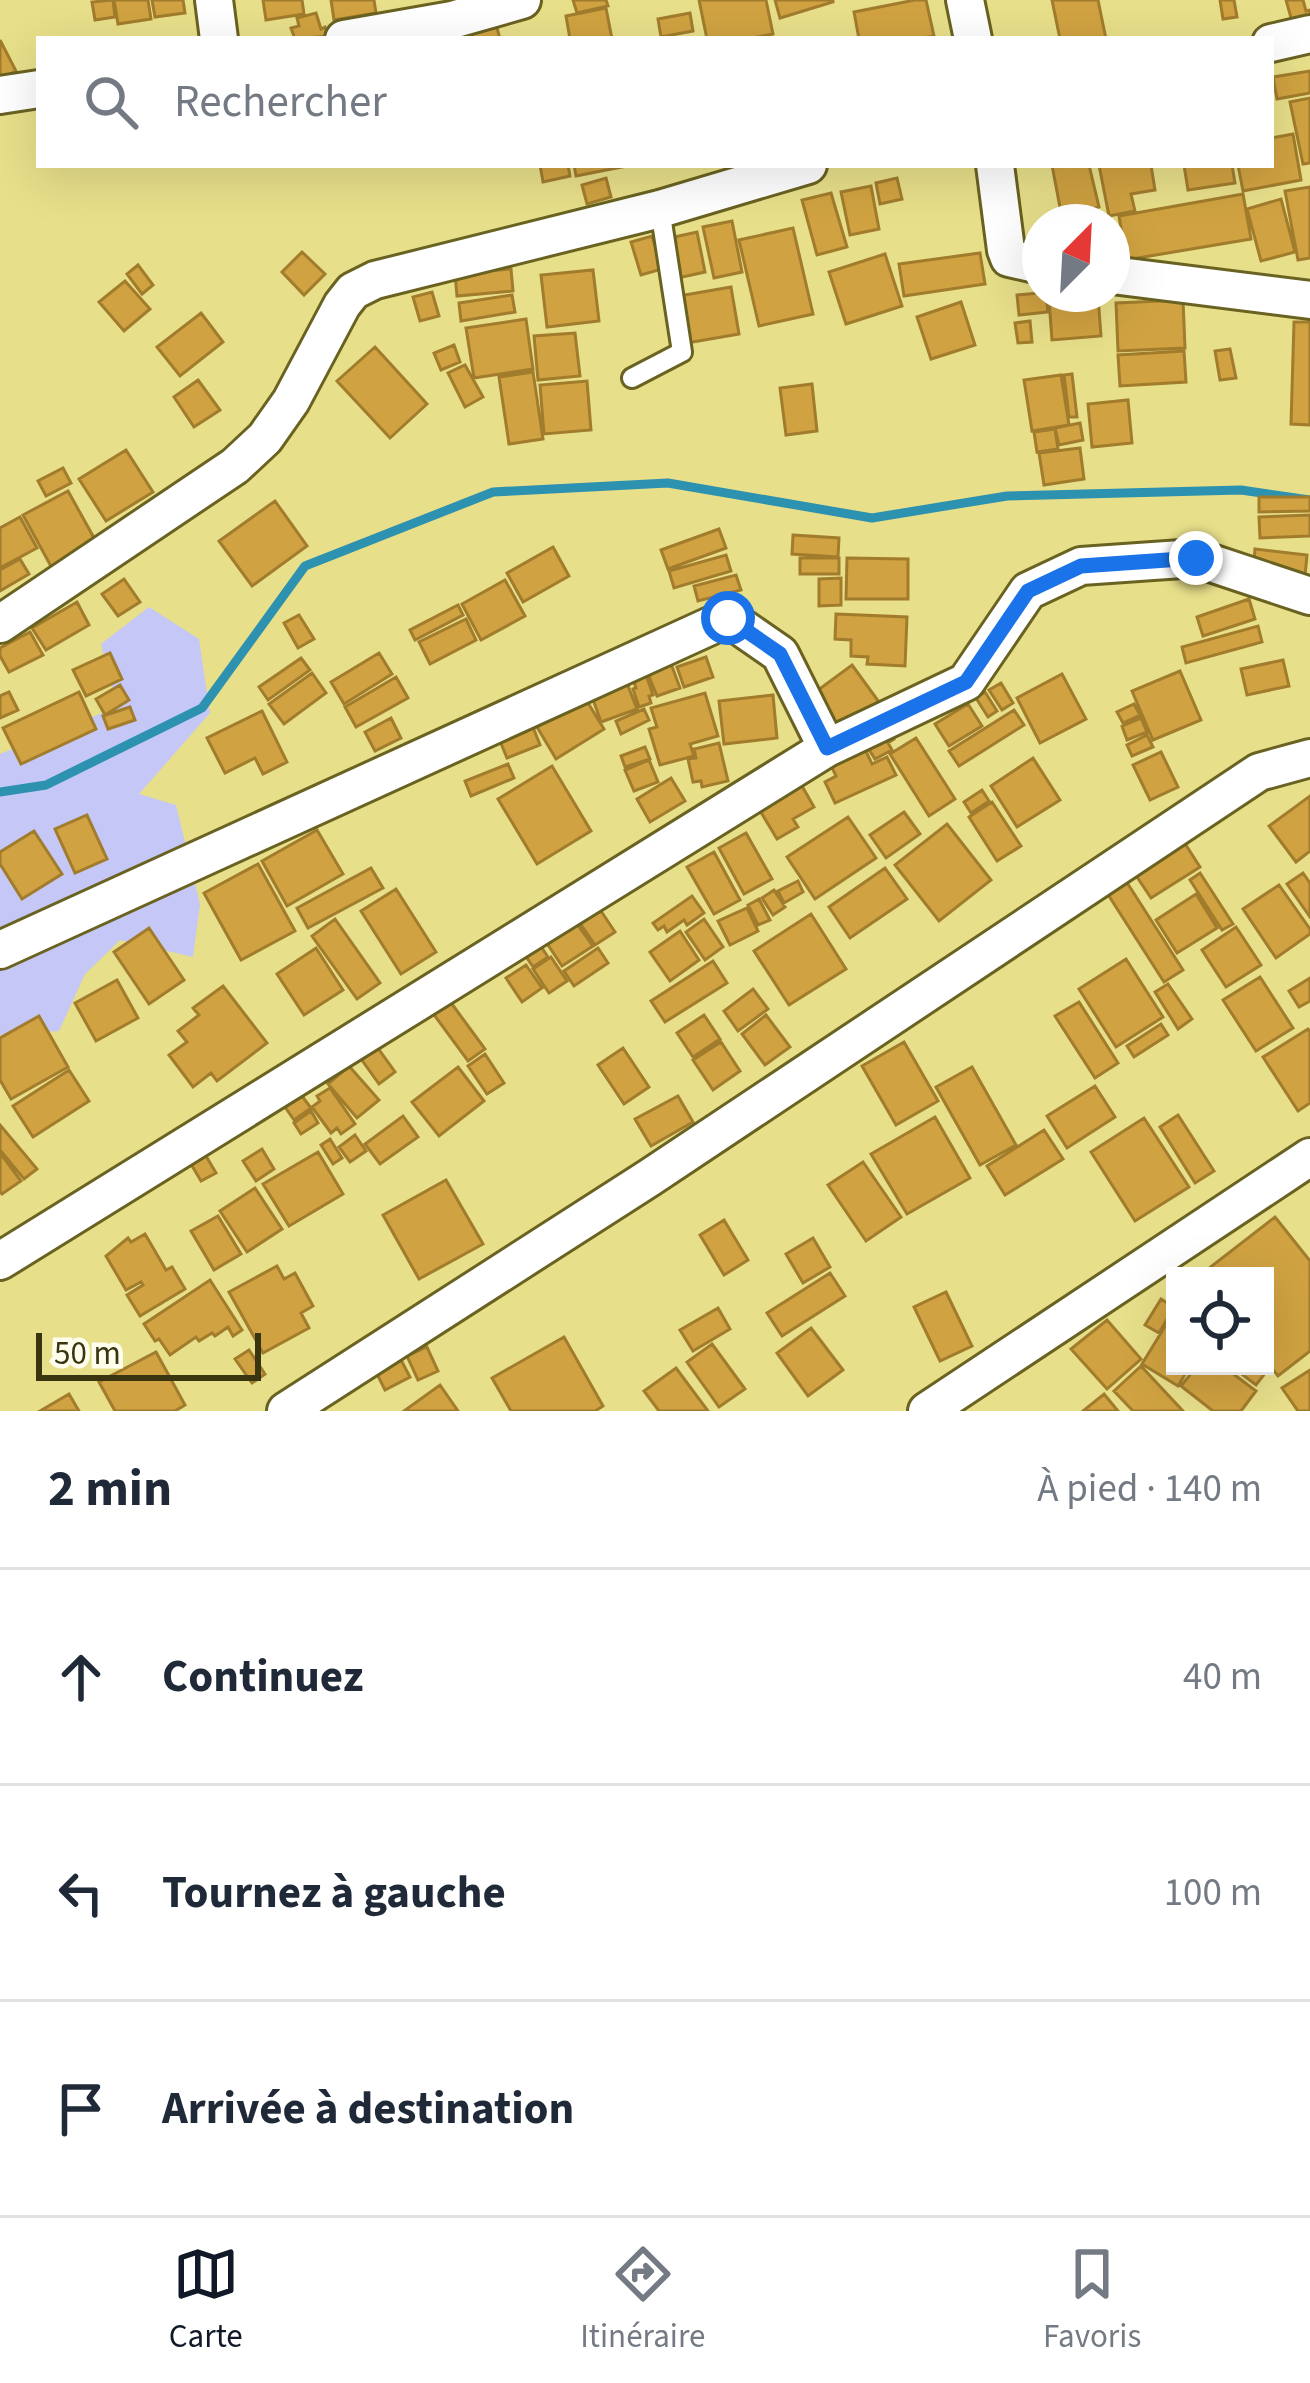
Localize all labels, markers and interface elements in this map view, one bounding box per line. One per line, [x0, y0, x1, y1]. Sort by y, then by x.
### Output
search box [36, 36, 1274, 168]
icon: search [78, 69, 144, 135]
text: Rechercher [174, 70, 387, 134]
north arrow [1022, 204, 1130, 312]
route end [1169, 531, 1223, 585]
route start [701, 591, 755, 645]
map controls [1166, 1267, 1274, 1375]
button: locate [1166, 1267, 1274, 1375]
scale bar [36, 1327, 261, 1380]
text: 50 m [54, 1330, 121, 1377]
text: 2 min [48, 1453, 172, 1525]
text: À pied · 140 m [1037, 1461, 1262, 1517]
icon: ahead [48, 1644, 114, 1710]
text: Continuez [162, 1645, 364, 1709]
text: 40 m [1183, 1649, 1262, 1705]
icon: left [48, 1860, 114, 1926]
text: Tournez à gauche [162, 1861, 506, 1925]
text: 100 m [1164, 1865, 1262, 1921]
icon: arrive [48, 2076, 114, 2142]
text: Arrivée à destination [162, 2077, 574, 2141]
tab: Carte [169, 2241, 243, 2360]
tab: Itinéraire [580, 2241, 705, 2360]
tab: Favoris [1043, 2241, 1141, 2360]

